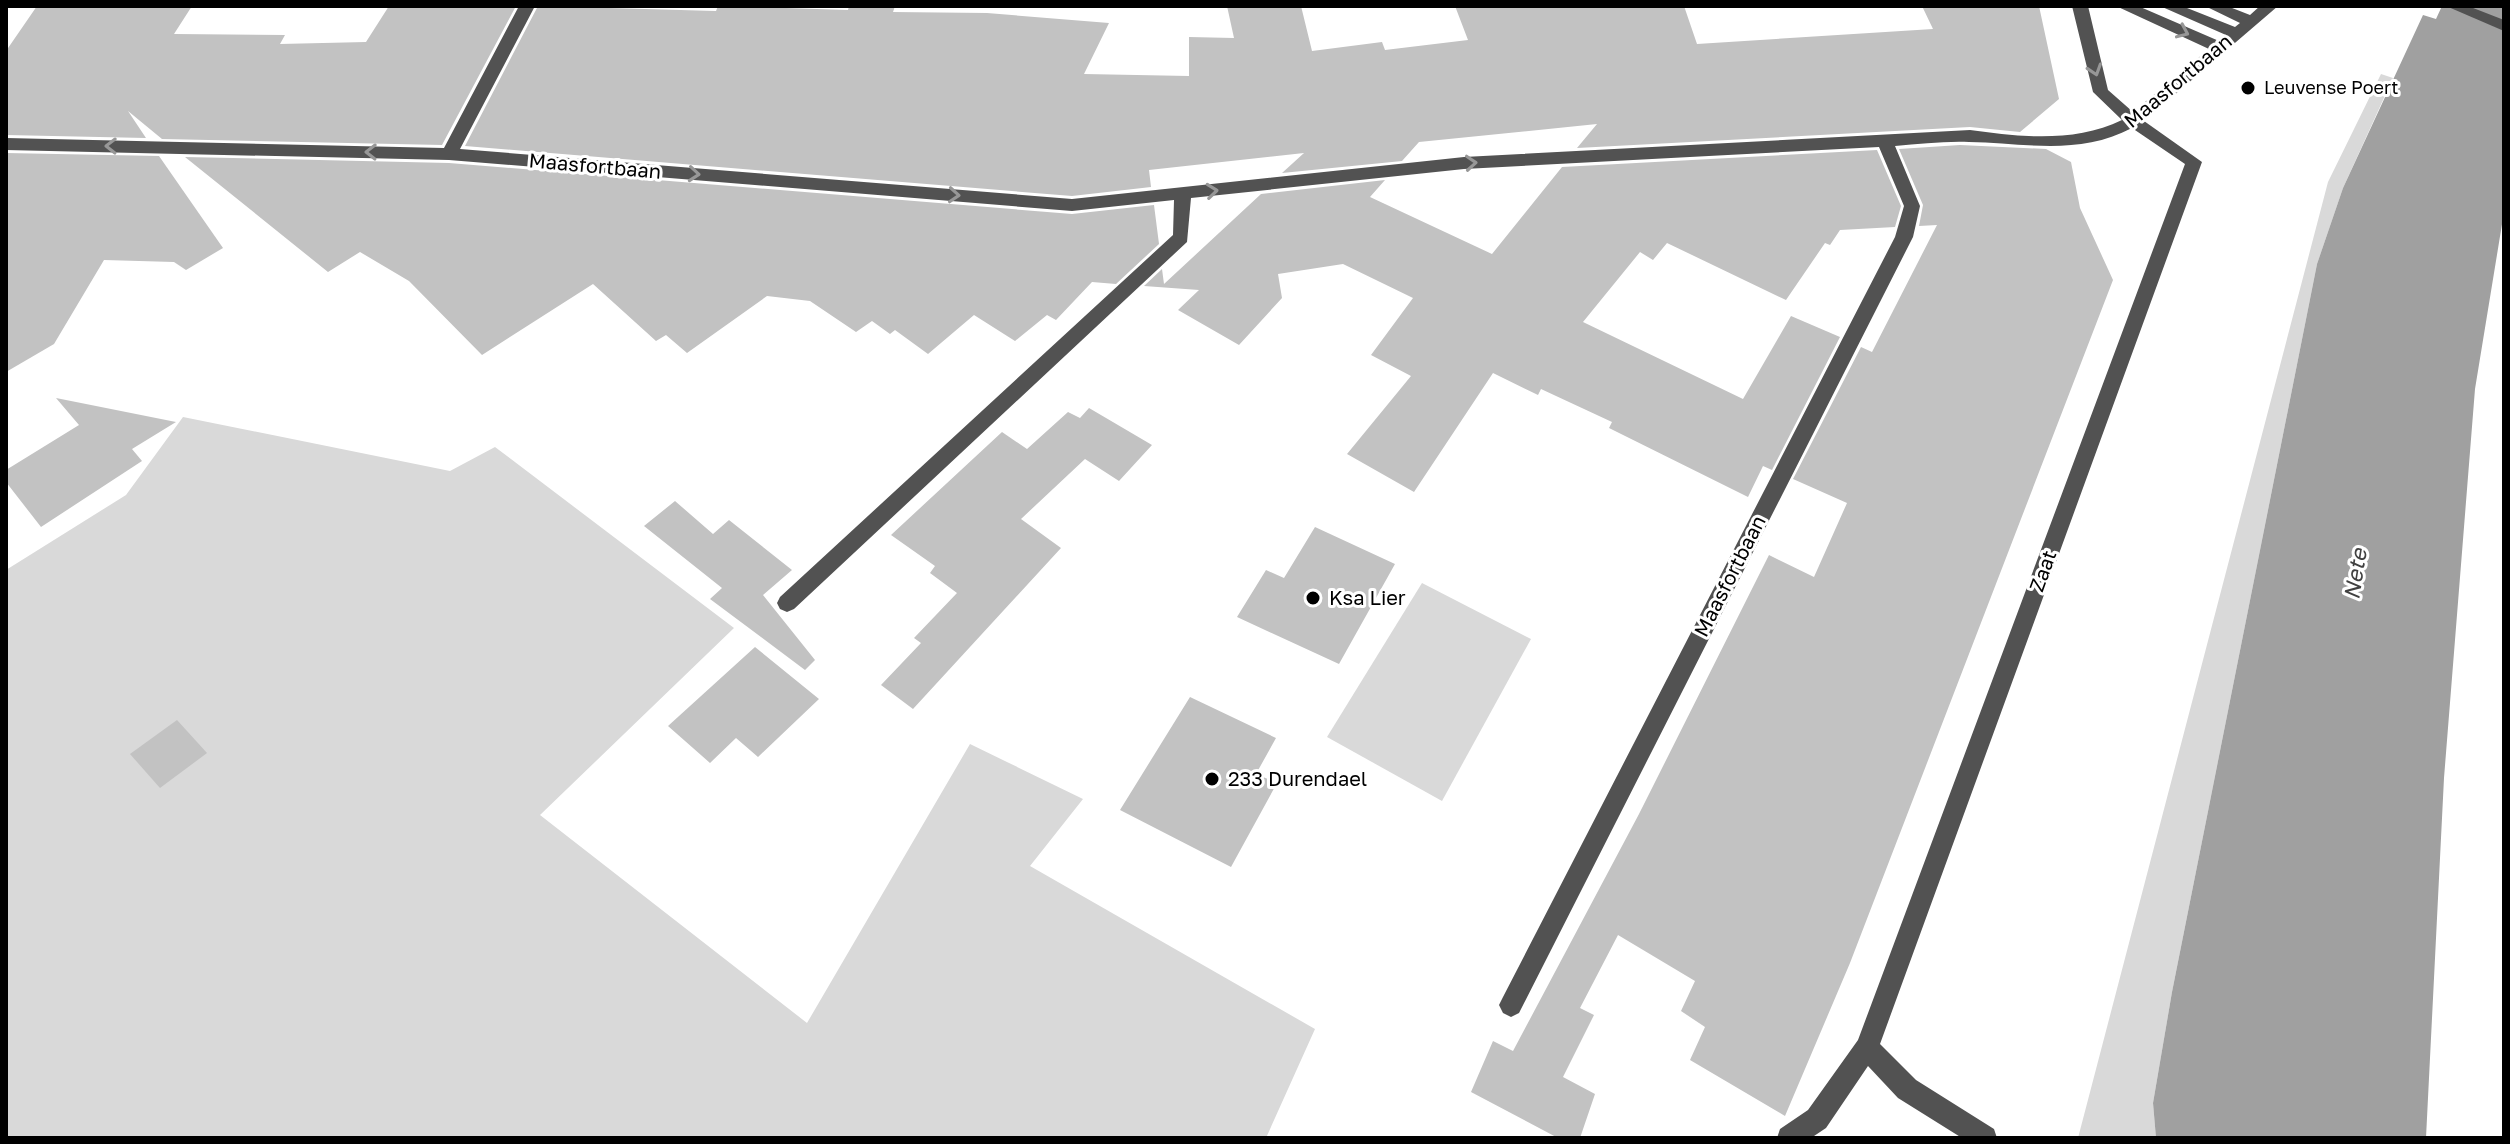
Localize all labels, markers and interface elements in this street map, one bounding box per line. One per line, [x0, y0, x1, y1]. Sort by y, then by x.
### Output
one-way arrow [2175, 22, 2189, 38]
street label: Maasfortbaan [2119, 28, 2236, 132]
one-way arrow [2085, 63, 2101, 77]
place label: Leuvense Poert [2264, 76, 2399, 98]
marker: Leuvense Poert [2239, 79, 2257, 97]
one-way arrow [104, 138, 117, 155]
one-way arrow [364, 143, 377, 160]
street label: Maasfortbaan [528, 147, 662, 183]
one-way arrow [1465, 155, 1478, 172]
one-way arrow [688, 165, 701, 182]
one-way arrow [1206, 182, 1219, 199]
one-way arrow [947, 186, 960, 203]
street label: Maasfortbaan [1688, 511, 1770, 640]
water label: Nete [2337, 544, 2372, 601]
street label: Zaat [2024, 547, 2061, 595]
place label: Ksa Lier [1329, 585, 1406, 609]
marker: Ksa Lier [1304, 589, 1322, 607]
place label: 233 Durendael [1228, 766, 1367, 790]
marker: 233 Durendael [1203, 770, 1221, 788]

